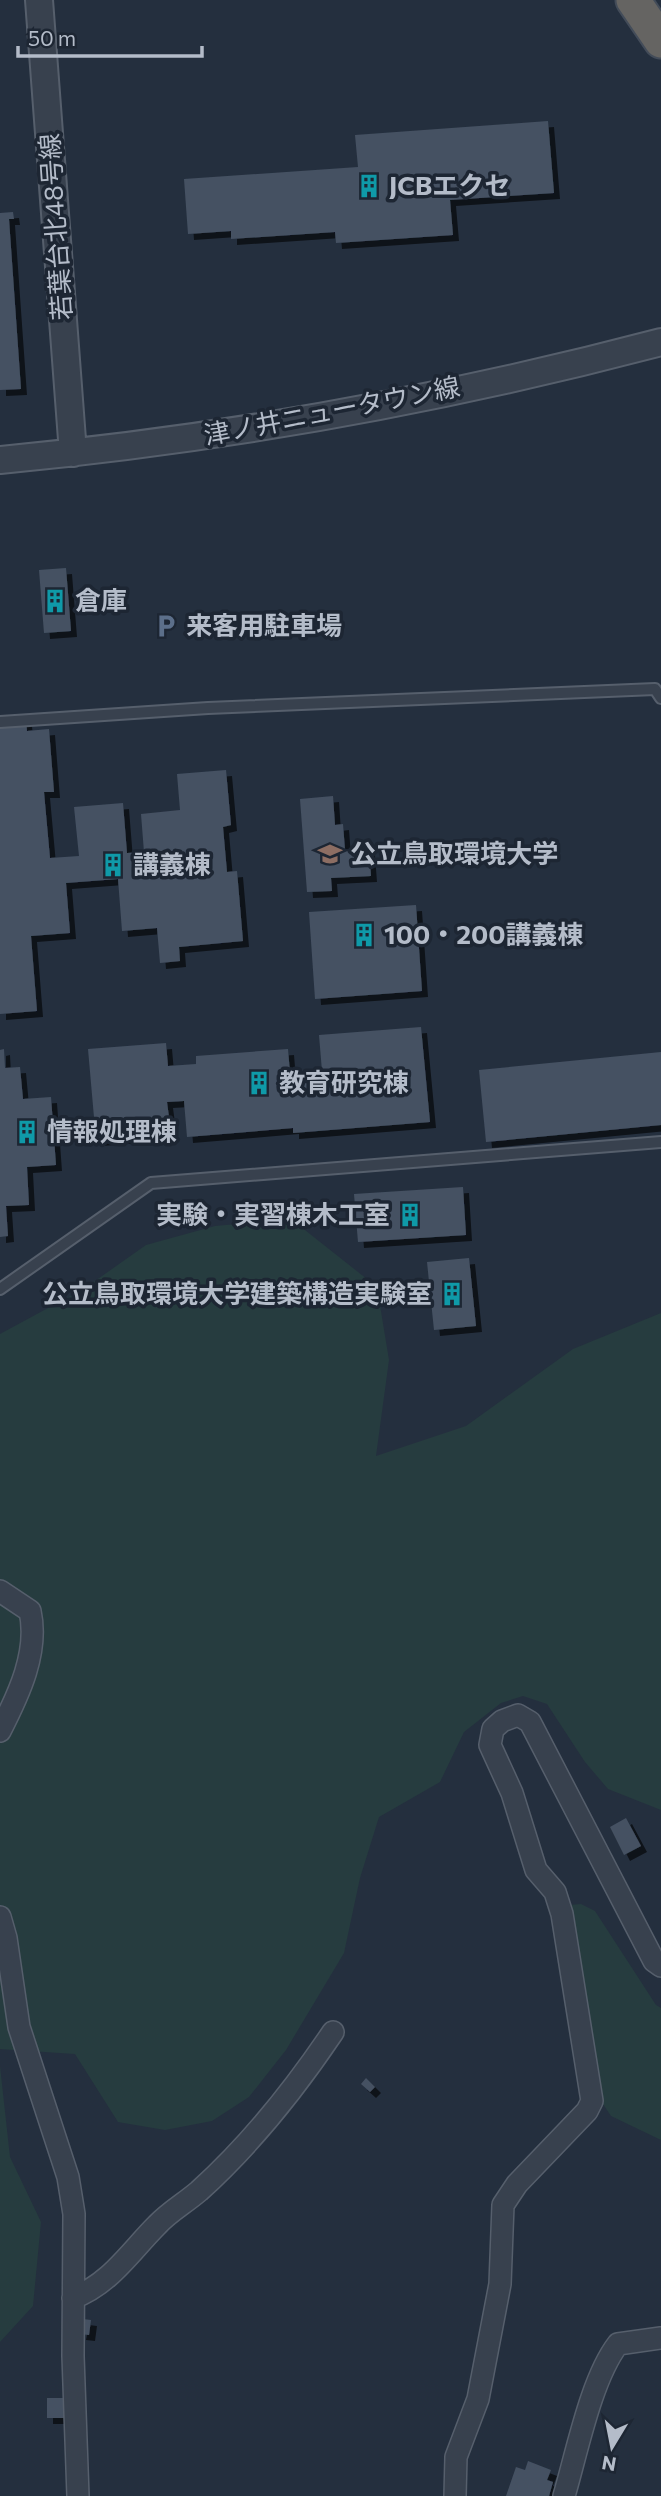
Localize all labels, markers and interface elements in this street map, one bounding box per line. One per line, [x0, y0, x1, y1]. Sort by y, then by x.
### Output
scale bar [18, 14, 201, 58]
text: 50 m [28, 25, 76, 50]
street label: 若葉台北48号線 [33, 133, 77, 322]
place label: JCBエクセ [389, 169, 510, 200]
building icon: JCBエクセ [355, 172, 383, 200]
street label: 津ノ井ニュータウン線 [201, 370, 462, 450]
place label: 倉庫 [75, 584, 127, 615]
building icon: 倉庫 [41, 587, 69, 615]
place label: 来客用駐車場 [186, 609, 342, 640]
parking icon: 来客用駐車場 [152, 612, 180, 640]
place label: 公立鳥取環境大学 [350, 837, 558, 868]
school or university icon: 公立鳥取環境大学 [316, 840, 344, 868]
place label: 講義棟 [133, 848, 211, 879]
building icon: 講義棟 [99, 851, 127, 879]
place label: 100・200講義棟 [384, 918, 584, 949]
building icon: 100・200講義棟 [350, 921, 378, 949]
place label: 教育研究棟 [279, 1066, 409, 1097]
building icon: 教育研究棟 [245, 1069, 273, 1097]
place label: 情報処理棟 [47, 1115, 177, 1146]
building icon: 情報処理棟 [13, 1118, 41, 1146]
place label: 実験・実習棟木工室 [156, 1198, 390, 1229]
building icon: 実験・実習棟木工室 [396, 1201, 424, 1229]
place label: 公立鳥取環境大学建築構造実験室 [42, 1277, 432, 1308]
building icon: 公立鳥取環境大学建築構造実験室 [438, 1280, 466, 1308]
north arrow [577, 2412, 647, 2482]
text: N [600, 2452, 618, 2477]

